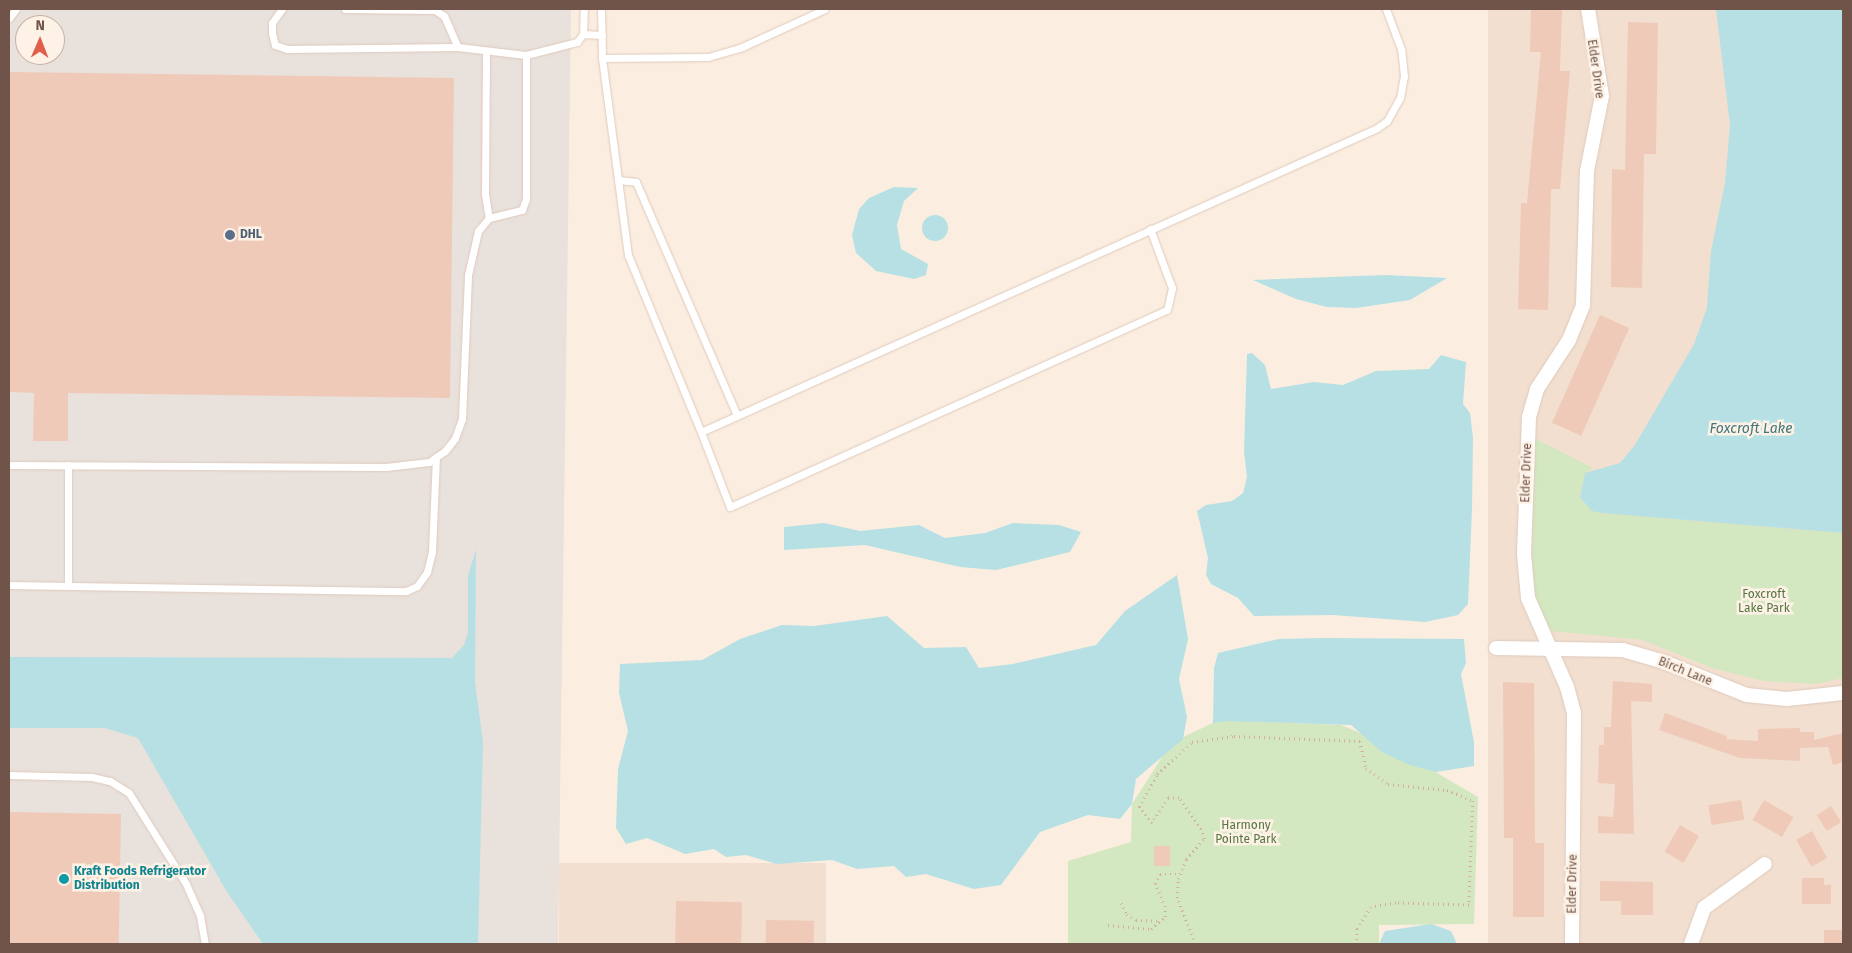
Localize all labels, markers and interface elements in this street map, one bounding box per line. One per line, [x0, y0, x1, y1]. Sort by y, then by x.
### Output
north arrow [15, 15, 65, 65]
text: N [35, 17, 45, 34]
street label: Elder Drive [1584, 39, 1606, 99]
place label: DHL [240, 228, 262, 242]
marker: DHL [224, 229, 236, 241]
water label: Foxcroft Lake [1710, 421, 1792, 437]
street label: Elder Drive [1519, 443, 1535, 503]
park label: Foxcroft Lake Park [1738, 588, 1790, 616]
street label: Birch Lane [1656, 655, 1714, 689]
park label: Harmony Pointe Park [1215, 819, 1277, 847]
street label: Elder Drive [1565, 854, 1581, 914]
place label: Kraft Foods Refrigerator Distribution [74, 865, 206, 893]
marker: Kraft Foods Refrigerator Distribution [58, 873, 70, 885]

